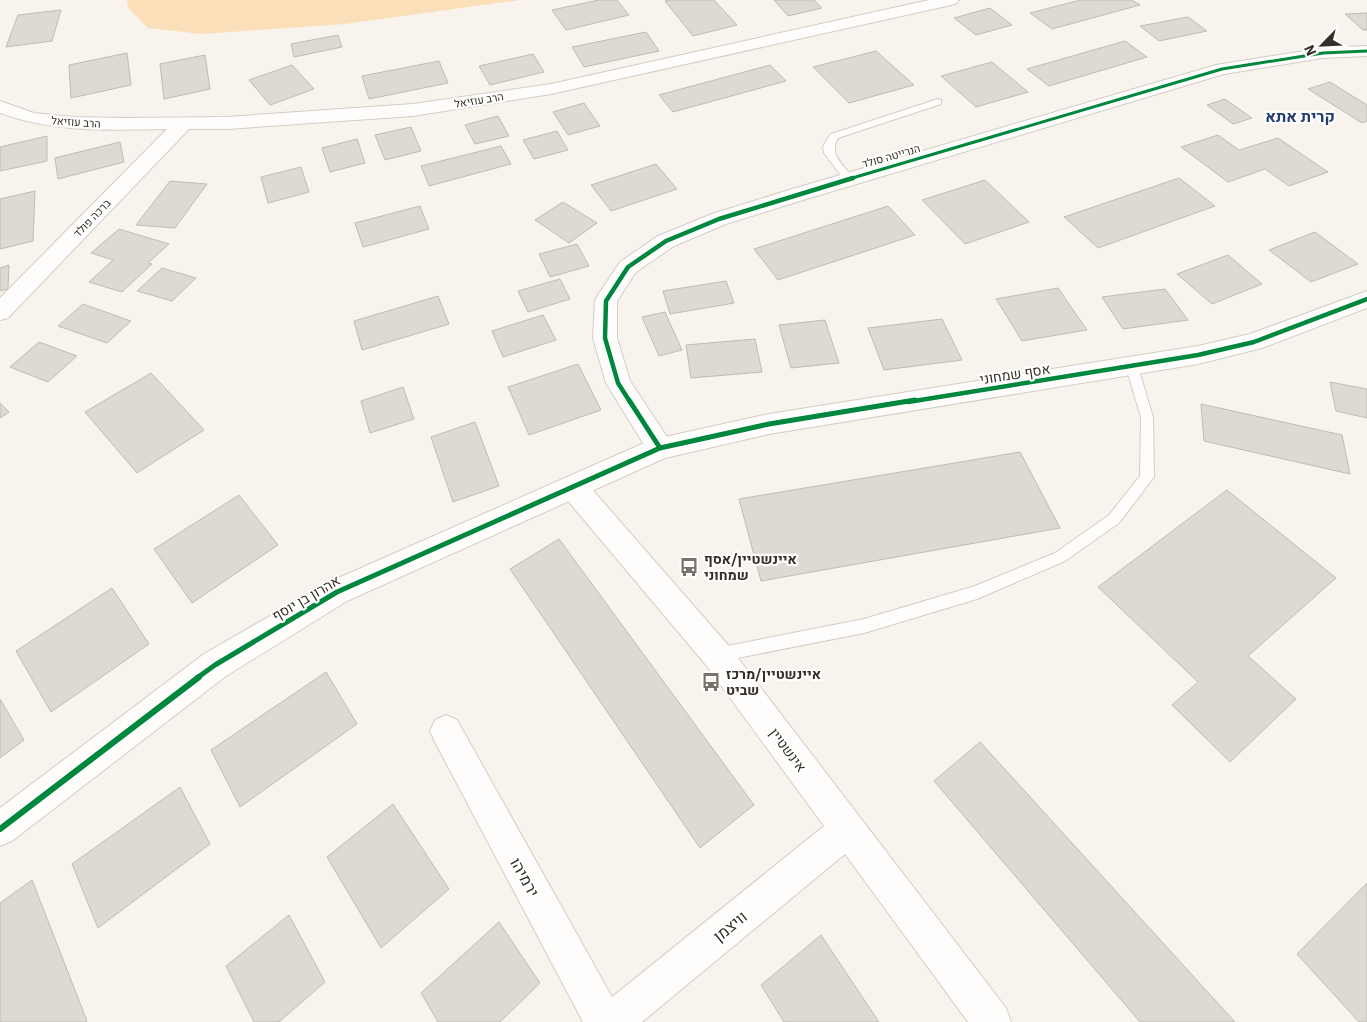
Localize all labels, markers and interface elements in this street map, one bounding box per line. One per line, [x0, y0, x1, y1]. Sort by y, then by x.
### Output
north arrow [1297, 20, 1347, 70]
text: N [1300, 42, 1320, 59]
street label: הרב עוזיאל [453, 89, 505, 111]
district label: קרית אתא [1265, 106, 1335, 126]
street label: הרב עוזיאל [51, 113, 101, 131]
street label: הנרייטה סולד [860, 141, 922, 171]
street label: ברכה פולד [70, 196, 114, 240]
street label: אסף שמחוני [978, 360, 1052, 388]
place label: איינשטיין/אסף שמחוני [704, 550, 797, 584]
bus stop icon: איינשטיין/אסף שמחוני [678, 556, 700, 578]
street label: אהרון בן יוסף [269, 571, 343, 625]
place label: איינשטיין/מרכז שביט [726, 665, 821, 699]
bus stop icon: איינשטיין/מרכז שביט [700, 671, 722, 693]
street label: אינשטיין [766, 724, 810, 776]
street label: ירמיהו [506, 854, 544, 900]
street label: וויצמן [709, 906, 751, 946]

